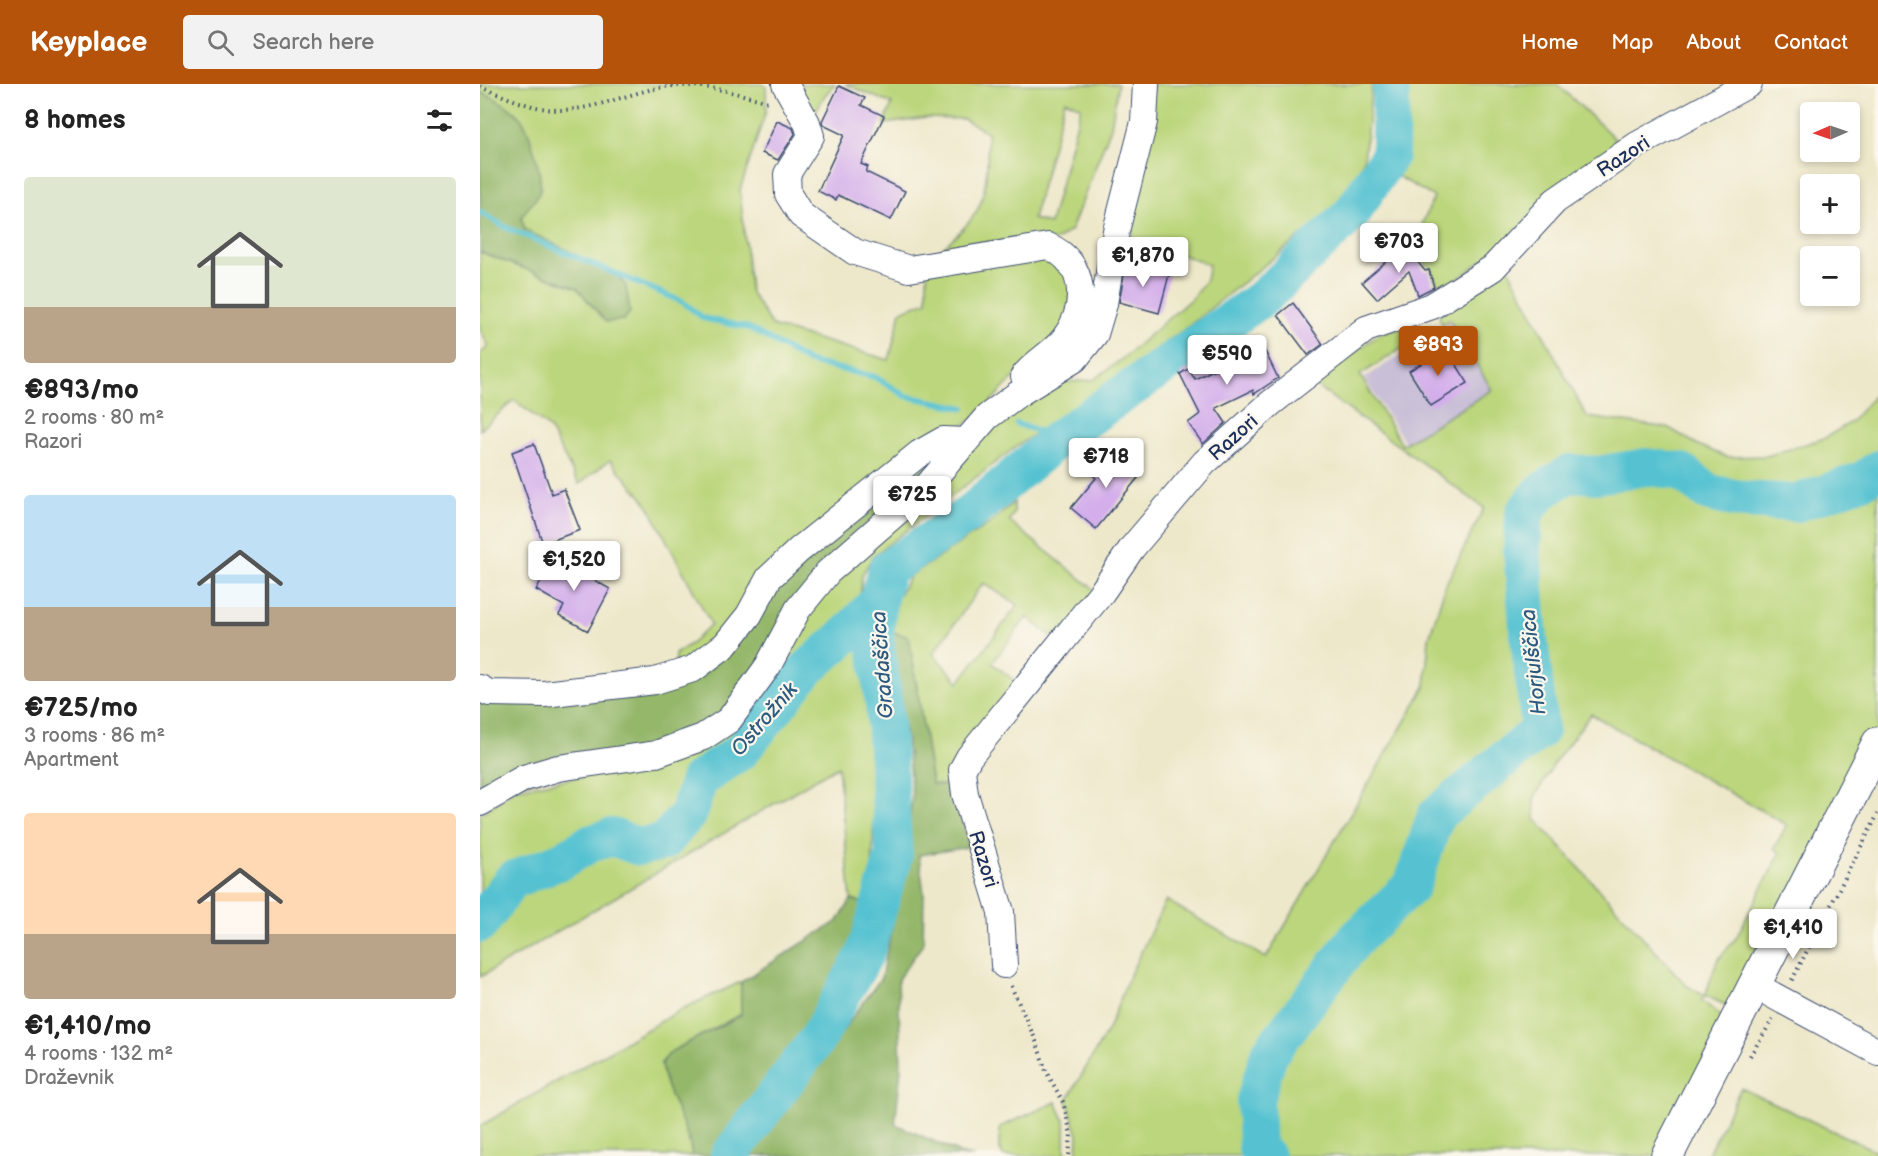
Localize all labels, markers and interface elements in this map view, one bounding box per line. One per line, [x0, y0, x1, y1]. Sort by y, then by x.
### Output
search box [183, 15, 603, 69]
text: Keyplace [30, 26, 147, 59]
icon: search [204, 26, 237, 59]
text: Search here [252, 29, 374, 56]
text: Home [1521, 30, 1578, 55]
text: Map [1611, 30, 1653, 55]
text: About [1686, 30, 1741, 55]
text: Contact [1774, 30, 1848, 55]
north arrow [1800, 102, 1860, 162]
map controls [1800, 102, 1860, 306]
icon: filters [423, 104, 456, 137]
text: 8 homes [24, 105, 126, 136]
street label: Razori [1593, 131, 1654, 183]
button: + [1800, 174, 1860, 234]
icon: home [186, 216, 294, 324]
pin: €703 [1363, 223, 1435, 274]
text: €703 [1374, 230, 1424, 254]
pin: €1,870 [1094, 237, 1192, 288]
text: €1,870 [1111, 244, 1175, 268]
button: − [1800, 246, 1860, 306]
pin: €893 [1402, 326, 1474, 377]
text: €893 [1413, 333, 1463, 357]
pin: €590 [1191, 335, 1263, 386]
text: €590 [1202, 342, 1252, 366]
text: €893/mo [24, 375, 139, 406]
text: 2 rooms · 80 m² [24, 406, 164, 430]
street label: Razori [1204, 409, 1263, 466]
text: Razori [24, 430, 82, 454]
pin: €718 [1070, 438, 1142, 489]
text: €718 [1083, 445, 1129, 469]
pin: €725 [876, 476, 948, 527]
text: €725 [887, 483, 937, 507]
icon: home [186, 534, 294, 642]
pin: €1,520 [525, 541, 623, 592]
text: €1,520 [542, 548, 606, 572]
water label: Horjulščica [1516, 608, 1551, 716]
water label: Gradaščica [866, 610, 899, 720]
water label: Ostrožnik [726, 677, 804, 761]
text: €725/mo [24, 693, 138, 724]
text: 3 rooms · 86 m² [24, 724, 165, 748]
text: Apartment [24, 748, 119, 772]
street label: Razori [963, 828, 1003, 891]
icon: home [186, 852, 294, 960]
pin: €1,410 [1744, 909, 1842, 960]
text: €1,410 [1763, 916, 1823, 940]
text: €1,410/mo [24, 1011, 151, 1042]
text: 4 rooms · 132 m² [24, 1042, 173, 1066]
text: Draževnik [24, 1066, 114, 1090]

